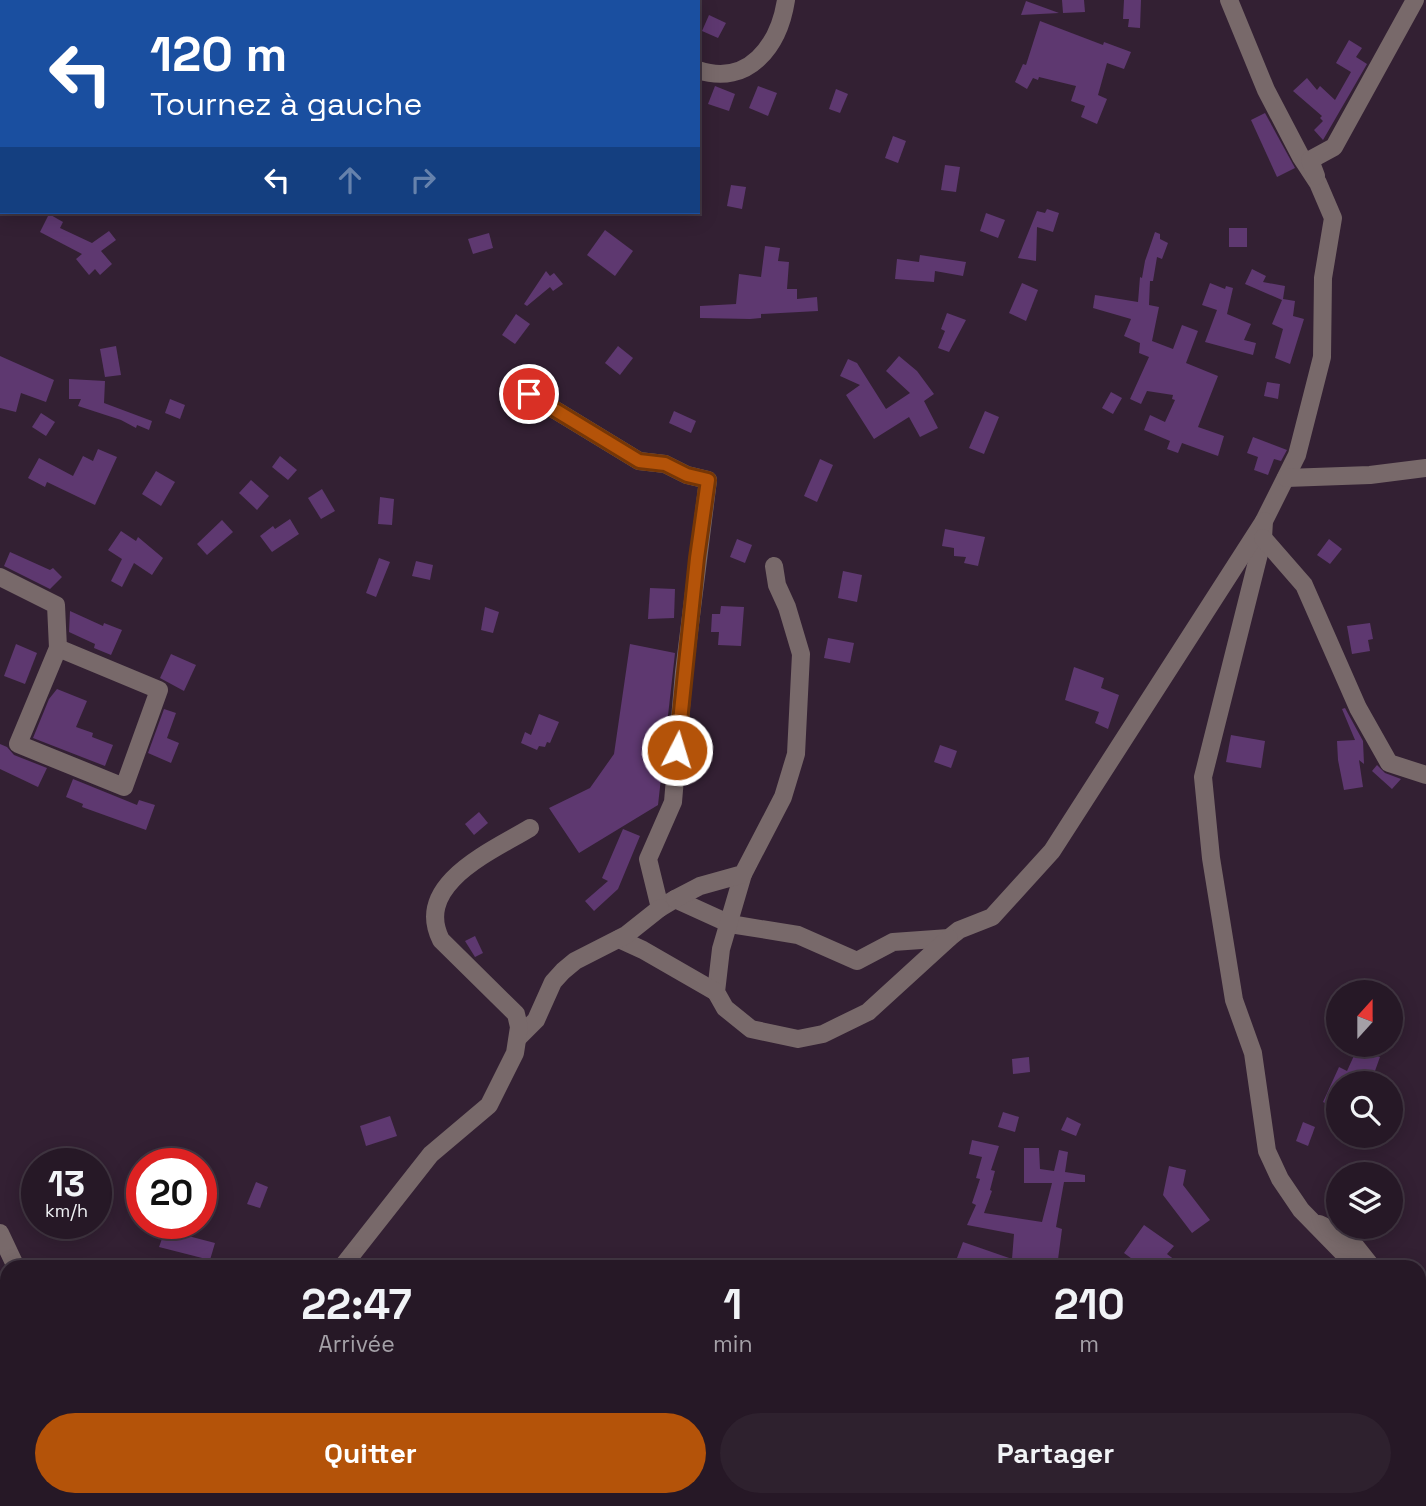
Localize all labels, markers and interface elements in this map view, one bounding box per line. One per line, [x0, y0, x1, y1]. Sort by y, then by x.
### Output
text: 120 m [150, 23, 287, 85]
icon: left [35, 28, 126, 119]
text: Tournez à gauche [150, 84, 422, 124]
icon: left [258, 161, 296, 199]
icon: ahead [331, 161, 369, 199]
icon: right [404, 161, 442, 199]
pin [499, 364, 559, 424]
icon: arrive [510, 375, 548, 413]
position arrow [640, 713, 714, 787]
north arrow [1326, 980, 1404, 1057]
map controls [1326, 980, 1403, 1239]
button: search [1326, 1071, 1403, 1148]
speed limit sign: 20 [126, 1148, 217, 1239]
text: 13 [48, 1162, 85, 1206]
button: layers [1326, 1162, 1403, 1239]
text: km/h [45, 1199, 88, 1222]
text: 22:47 [301, 1278, 412, 1331]
text: 1 [723, 1278, 742, 1331]
text: 210 [1054, 1278, 1125, 1331]
text: Arrivée [318, 1329, 395, 1359]
text: min [713, 1329, 753, 1359]
text: m [1079, 1329, 1099, 1359]
button: Quitter [35, 1413, 706, 1493]
button: Partager [720, 1413, 1391, 1493]

